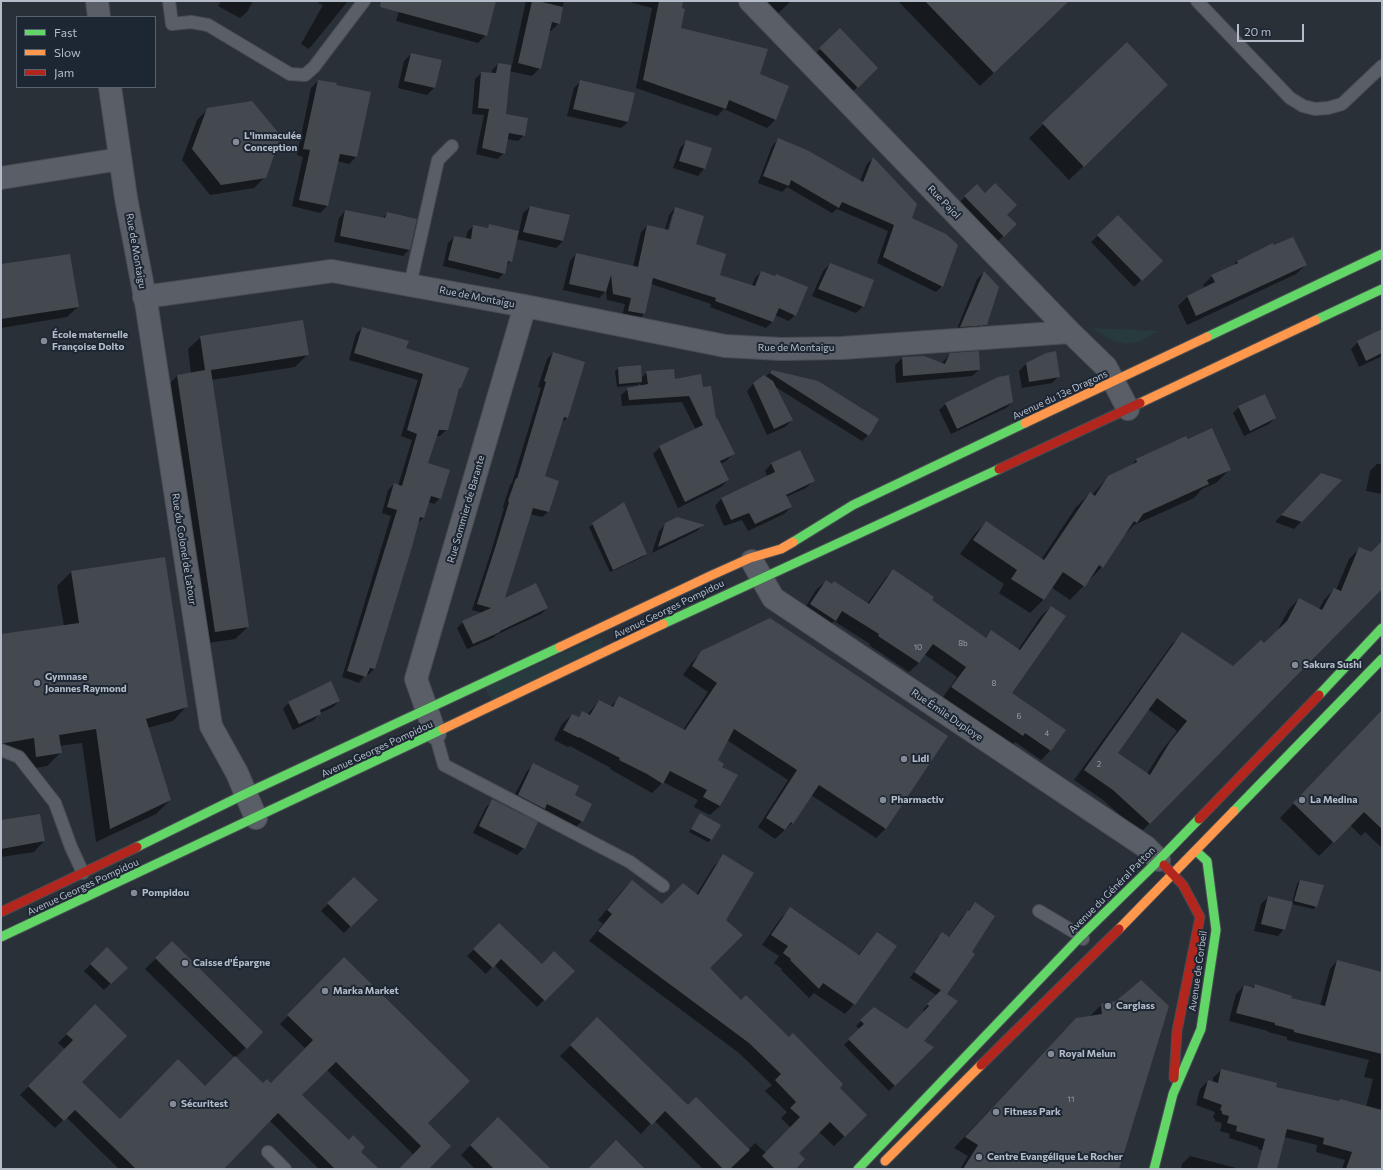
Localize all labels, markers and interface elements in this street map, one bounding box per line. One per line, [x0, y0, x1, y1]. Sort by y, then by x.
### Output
legend [16, 16, 156, 88]
scale bar [1239, 16, 1306, 42]
text: 20 m [1244, 24, 1271, 38]
text: Fast [54, 25, 77, 39]
text: Slow [54, 45, 81, 59]
text: Jam [54, 65, 74, 79]
place label: L'immaculée Conception [244, 130, 301, 154]
marker: L'immaculée Conception [231, 137, 241, 147]
street label: Rue Pajol [925, 183, 963, 221]
street label: Rue de Montaigu [123, 212, 149, 290]
street label: Rue de Montaigu [438, 284, 516, 310]
place label: École maternelle Françoise Dolto [52, 329, 128, 352]
marker: École maternelle Françoise Dolto [39, 336, 49, 346]
street label: Rue de Montaigu [758, 342, 834, 354]
street label: Avenue du 13e Dragons [1010, 368, 1110, 422]
street label: Rue Sommier de Barante [445, 454, 487, 564]
street label: Rue du Colonel de Latour [169, 492, 199, 606]
street label: Avenue Georges Pompidou [612, 577, 726, 641]
house number: 8b [958, 638, 968, 648]
house number: 10 [914, 642, 922, 652]
place label: Sakura Sushi [1303, 659, 1362, 671]
marker: Sakura Sushi [1290, 660, 1300, 670]
place label: Gymnase Joannes Raymond [45, 671, 127, 694]
marker: Gymnase Joannes Raymond [32, 678, 42, 688]
house number: 8 [992, 678, 996, 688]
street label: Rue Émile Duploye [909, 687, 985, 743]
house number: 6 [1017, 711, 1021, 721]
street label: Avenue Georges Pompidou [319, 718, 435, 780]
house number: 4 [1045, 728, 1049, 738]
place label: Lidl [912, 753, 929, 765]
marker: Lidl [899, 754, 909, 764]
house number: 2 [1097, 759, 1101, 769]
place label: Pharmactiv [891, 794, 944, 806]
place label: La Medina [1310, 794, 1358, 806]
marker: Pharmactiv [878, 795, 888, 805]
marker: La Medina [1297, 795, 1307, 805]
street label: Avenue du Général Patton [1066, 844, 1158, 936]
street label: Avenue Georges Pompidou [25, 856, 141, 918]
place label: Pompidou [142, 887, 189, 899]
marker: Pompidou [129, 888, 139, 898]
street label: Avenue de Corbeil [1186, 930, 1210, 1012]
place label: Caisse d'Épargne [193, 957, 270, 969]
marker: Caisse d'Épargne [180, 958, 190, 968]
place label: Marka Market [333, 985, 399, 997]
marker: Marka Market [320, 986, 330, 996]
place label: Carglass [1116, 1000, 1155, 1012]
marker: Carglass [1103, 1001, 1113, 1011]
place label: Royal Melun [1059, 1048, 1116, 1060]
marker: Royal Melun [1046, 1049, 1056, 1059]
house number: 11 [1068, 1094, 1074, 1104]
place label: Sécuritest [181, 1098, 228, 1110]
marker: Sécuritest [168, 1099, 178, 1109]
place label: Fitness Park [1004, 1106, 1061, 1118]
marker: Fitness Park [991, 1107, 1001, 1117]
place label: Centre Evangélique Le Rocher [987, 1151, 1123, 1163]
marker: Centre Evangélique Le Rocher [974, 1152, 984, 1162]

